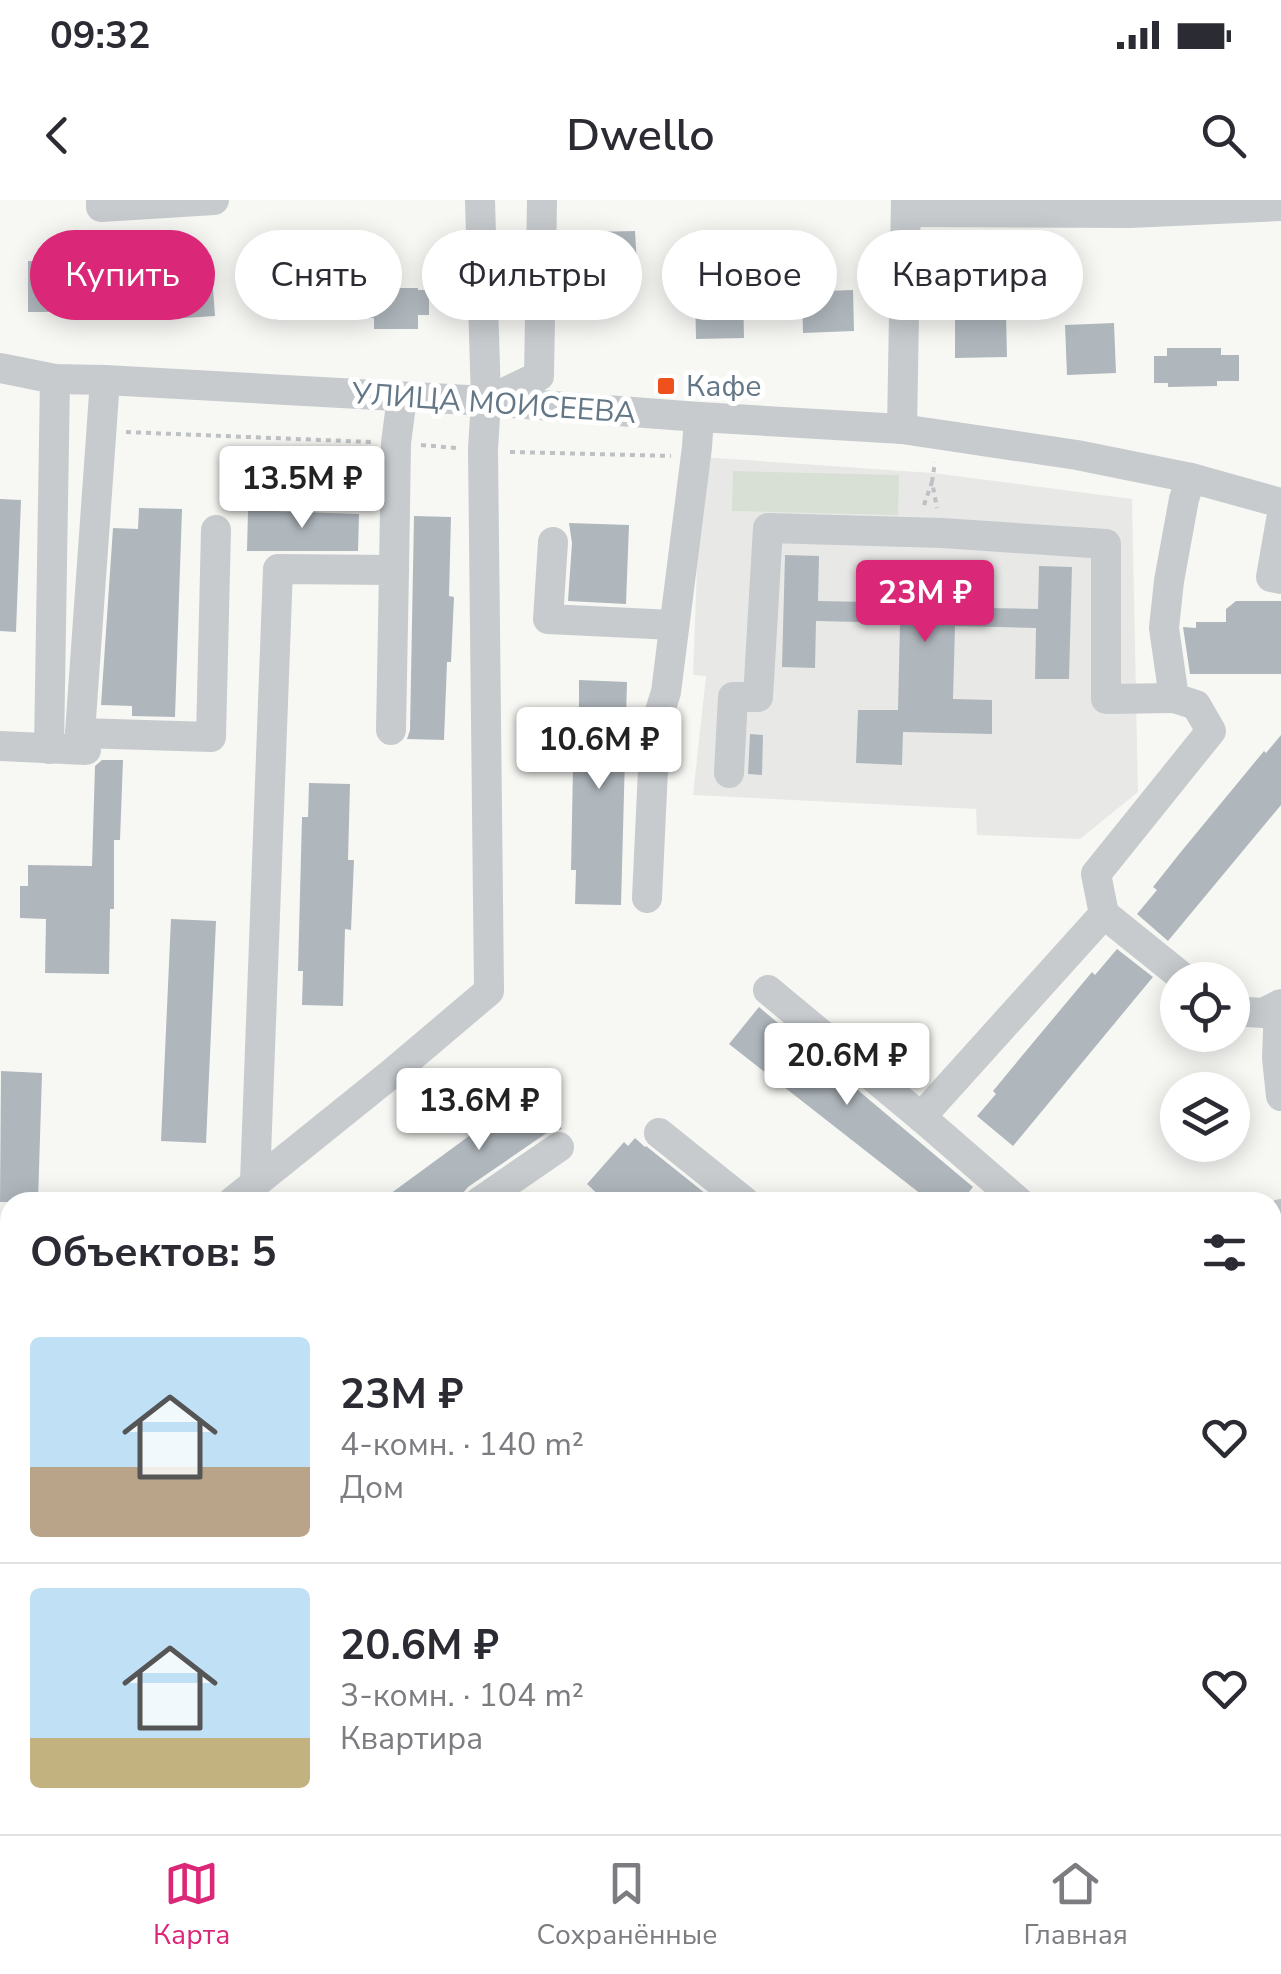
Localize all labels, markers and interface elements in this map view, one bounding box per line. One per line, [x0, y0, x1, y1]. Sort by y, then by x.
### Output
text: 09:32 [50, 10, 151, 61]
text: Dwello [566, 105, 715, 166]
icon: back [30, 108, 85, 163]
icon: search [1196, 108, 1251, 163]
chip: Купить [30, 230, 215, 320]
chip: Снять [235, 230, 402, 320]
chip: Фильтры [422, 230, 642, 320]
chip: Новое [662, 230, 837, 320]
chip: Квартира [857, 230, 1083, 320]
place label: Кафе [686, 366, 762, 407]
street label: УЛИЦА МОИСЕЕВА [349, 373, 638, 434]
marker: Кафе [655, 375, 677, 397]
pin: 13.5M ₽ [210, 446, 394, 531]
text: 13.5M ₽ [241, 457, 363, 500]
pin: 23M ₽ [855, 560, 995, 645]
text: 23M ₽ [878, 571, 972, 614]
pin: 10.6M ₽ [507, 707, 691, 792]
text: 10.6M ₽ [538, 718, 660, 761]
map controls [1160, 962, 1250, 1162]
button: locate [1160, 962, 1250, 1052]
pin: 20.6M ₽ [755, 1023, 939, 1108]
text: 20.6M ₽ [786, 1034, 908, 1077]
pin: 13.6M ₽ [387, 1068, 571, 1153]
button: layers [1160, 1072, 1250, 1162]
text: 13.6M ₽ [418, 1079, 540, 1122]
text: Объектов: 5 [30, 1224, 276, 1281]
icon: filters [1197, 1225, 1252, 1280]
text: 23M ₽ [340, 1366, 463, 1423]
icon: home [110, 1377, 230, 1497]
icon: heart [1197, 1410, 1252, 1465]
text: 4-комн. · 140 m² [340, 1423, 584, 1466]
text: Дом [340, 1466, 404, 1509]
text: 20.6M ₽ [340, 1617, 499, 1674]
icon: home [110, 1628, 230, 1748]
icon: heart [1197, 1661, 1252, 1716]
text: 3-комн. · 104 m² [340, 1674, 584, 1717]
text: Квартира [340, 1717, 483, 1760]
tab: Карта [153, 1856, 230, 1954]
tab: Сохранённые [536, 1856, 717, 1954]
tab: Главная [1024, 1856, 1128, 1954]

